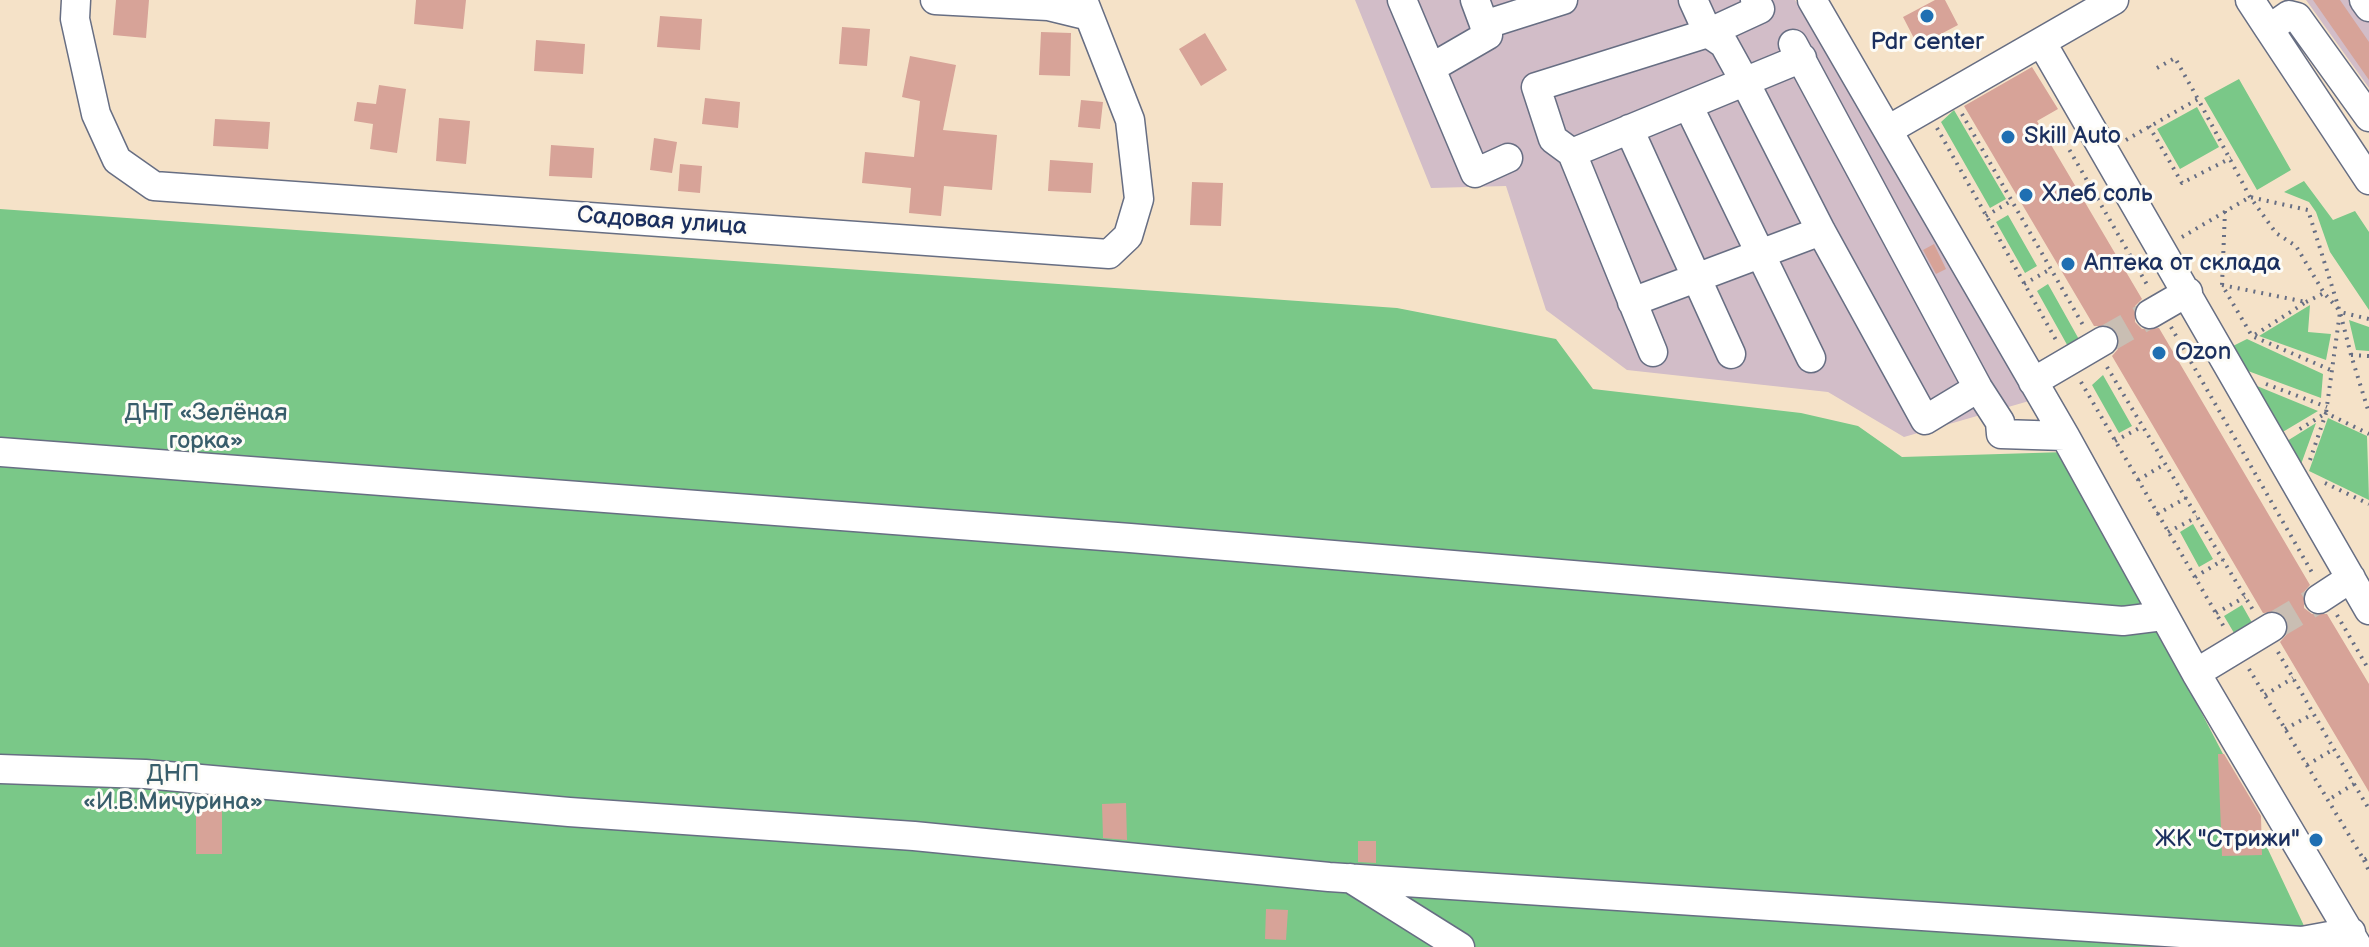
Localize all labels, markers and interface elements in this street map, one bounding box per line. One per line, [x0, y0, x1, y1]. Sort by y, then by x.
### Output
marker: Pdr center [1918, 7, 1936, 25]
place label: Pdr center [1870, 29, 1984, 57]
place label: Skill Auto [2024, 123, 2121, 151]
marker: Skill Auto [1999, 128, 2017, 146]
place label: Хлеб соль [2042, 181, 2153, 209]
marker: Хлеб соль [2017, 186, 2035, 204]
street label: Садовая улица [576, 202, 748, 242]
place label: Аптека от склада [2084, 250, 2281, 278]
marker: Аптека от склада [2059, 255, 2077, 273]
place label: Ozon [2175, 339, 2231, 367]
marker: Ozon [2150, 344, 2168, 362]
park label: ДНТ «Зелёная горка» [124, 400, 288, 456]
park label: ДНП «И.В.Мичурина» [83, 761, 263, 817]
place label: ЖК "Стрижи" [2155, 826, 2300, 854]
marker: ЖК "Стрижи" [2307, 831, 2325, 849]

